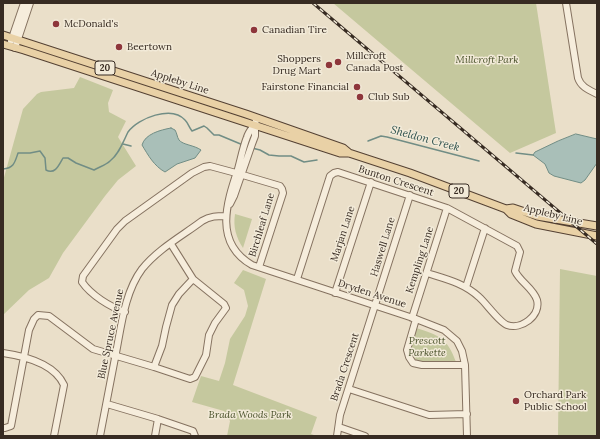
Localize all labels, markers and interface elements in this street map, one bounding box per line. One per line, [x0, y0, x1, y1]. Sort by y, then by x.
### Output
place label: McDonald's [64, 18, 118, 30]
marker: McDonald's [51, 19, 61, 29]
place label: Canadian Tire [262, 24, 327, 36]
marker: Canadian Tire [249, 25, 259, 35]
place label: Beertown [127, 41, 172, 53]
marker: Beertown [114, 42, 124, 52]
place label: Millcroft Canada Post [346, 50, 403, 74]
place label: Shoppers Drug Mart [272, 53, 321, 76]
park label: Millcroft Park [456, 54, 518, 66]
marker: Millcroft Canada Post [333, 57, 343, 67]
marker: Shoppers Drug Mart [324, 60, 334, 70]
road number: 20 [95, 61, 115, 75]
street label: Appleby Line [150, 67, 210, 97]
place label: Fairstone Financial [262, 81, 349, 93]
marker: Fairstone Financial [352, 82, 362, 92]
place label: Club Sub [368, 91, 410, 103]
marker: Club Sub [355, 92, 365, 102]
water label: Sheldon Creek [389, 123, 461, 155]
street label: Bunton Crescent [357, 163, 435, 199]
road number: 20 [449, 184, 469, 198]
street label: Birchleaf Lane [247, 191, 277, 259]
street label: Appleby Line [522, 202, 584, 228]
street label: Marjan Lane [328, 205, 358, 263]
street label: Haswell Lane [368, 216, 398, 278]
street label: Kempling Lane [404, 225, 436, 295]
street label: Dryden Avenue [336, 277, 408, 311]
street label: Blue Spruce Avenue [96, 288, 126, 380]
street label: Brada Crescent [328, 331, 362, 403]
park label: Prescott Parkette [408, 335, 446, 358]
place label: Orchard Park Public School [524, 389, 587, 412]
marker: Orchard Park Public School [511, 396, 521, 406]
park label: Brada Woods Park [209, 409, 291, 421]

